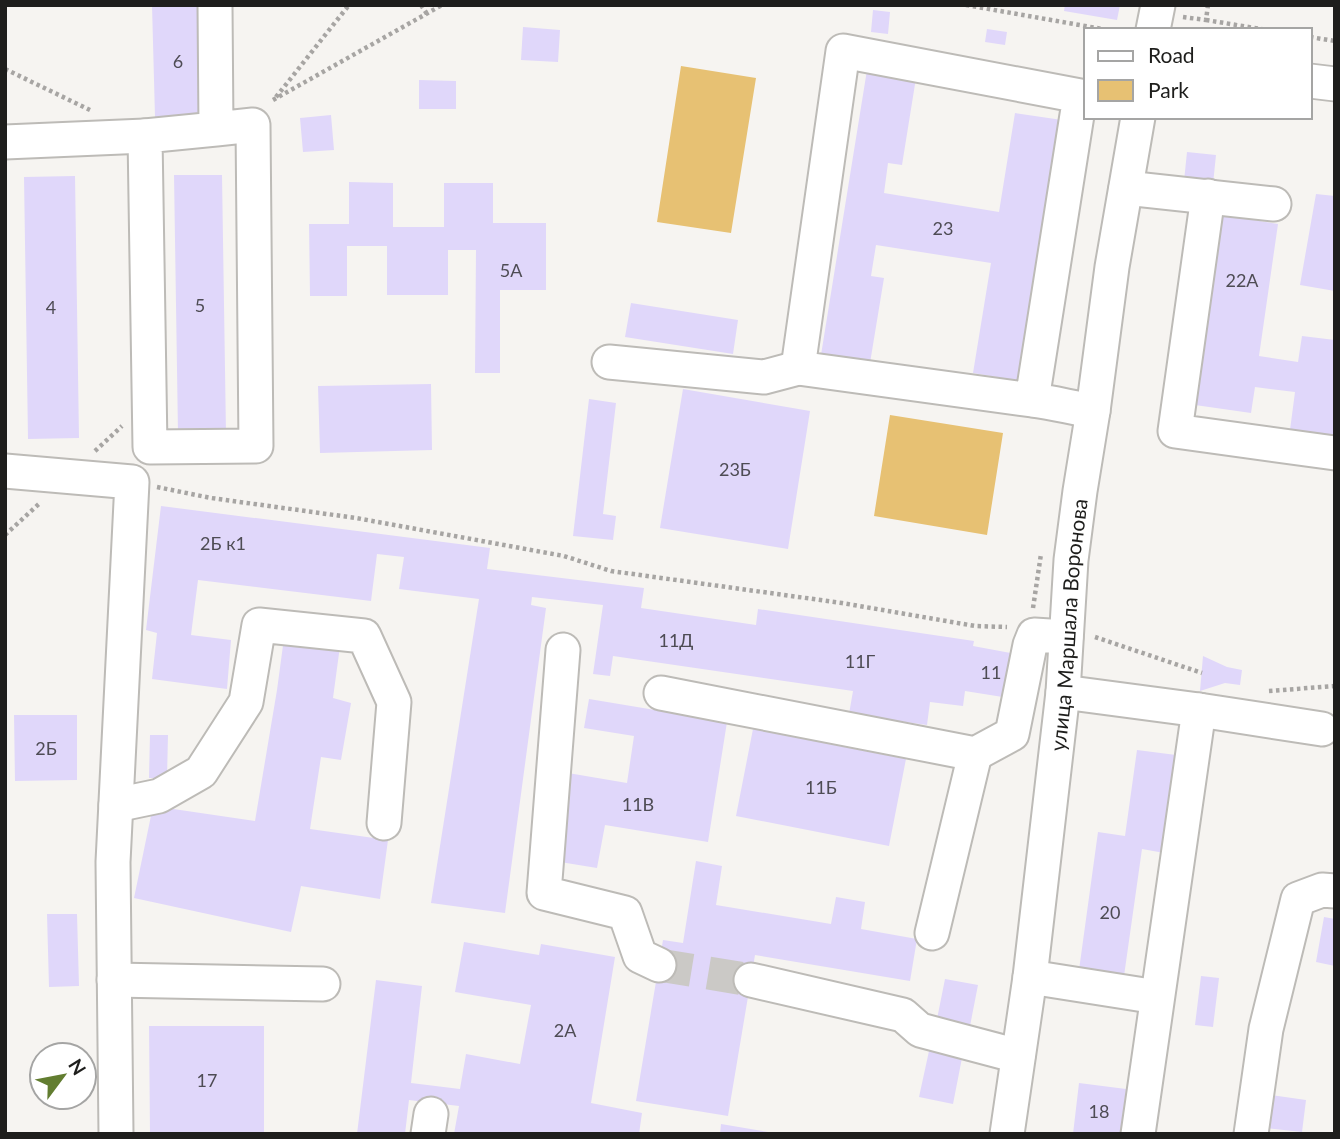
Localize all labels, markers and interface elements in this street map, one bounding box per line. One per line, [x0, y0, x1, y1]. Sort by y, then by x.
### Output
legend [1084, 28, 1312, 119]
text: Road [1148, 42, 1195, 67]
house number: 6 [173, 50, 183, 72]
text: Park [1148, 77, 1189, 102]
house number: 23 [933, 217, 953, 239]
house number: 5А [500, 259, 523, 281]
house number: 22А [1225, 269, 1259, 291]
house number: 5 [195, 294, 205, 316]
house number: 4 [46, 296, 56, 318]
house number: 23Б [719, 458, 751, 480]
street label: улица Маршала Воронова [1044, 497, 1091, 752]
house number: 2Б к1 [200, 532, 246, 554]
house number: 11Д [658, 629, 694, 651]
house number: 11Г [845, 650, 876, 672]
house number: 11 [981, 661, 1001, 683]
house number: 2Б [35, 737, 57, 759]
house number: 11Б [805, 776, 837, 798]
house number: 11В [622, 793, 654, 815]
house number: 20 [1100, 901, 1120, 923]
house number: 2А [554, 1019, 577, 1041]
north arrow [28, 1041, 98, 1111]
text: N [64, 1054, 91, 1079]
house number: 17 [197, 1069, 217, 1091]
house number: 18 [1089, 1100, 1109, 1122]

